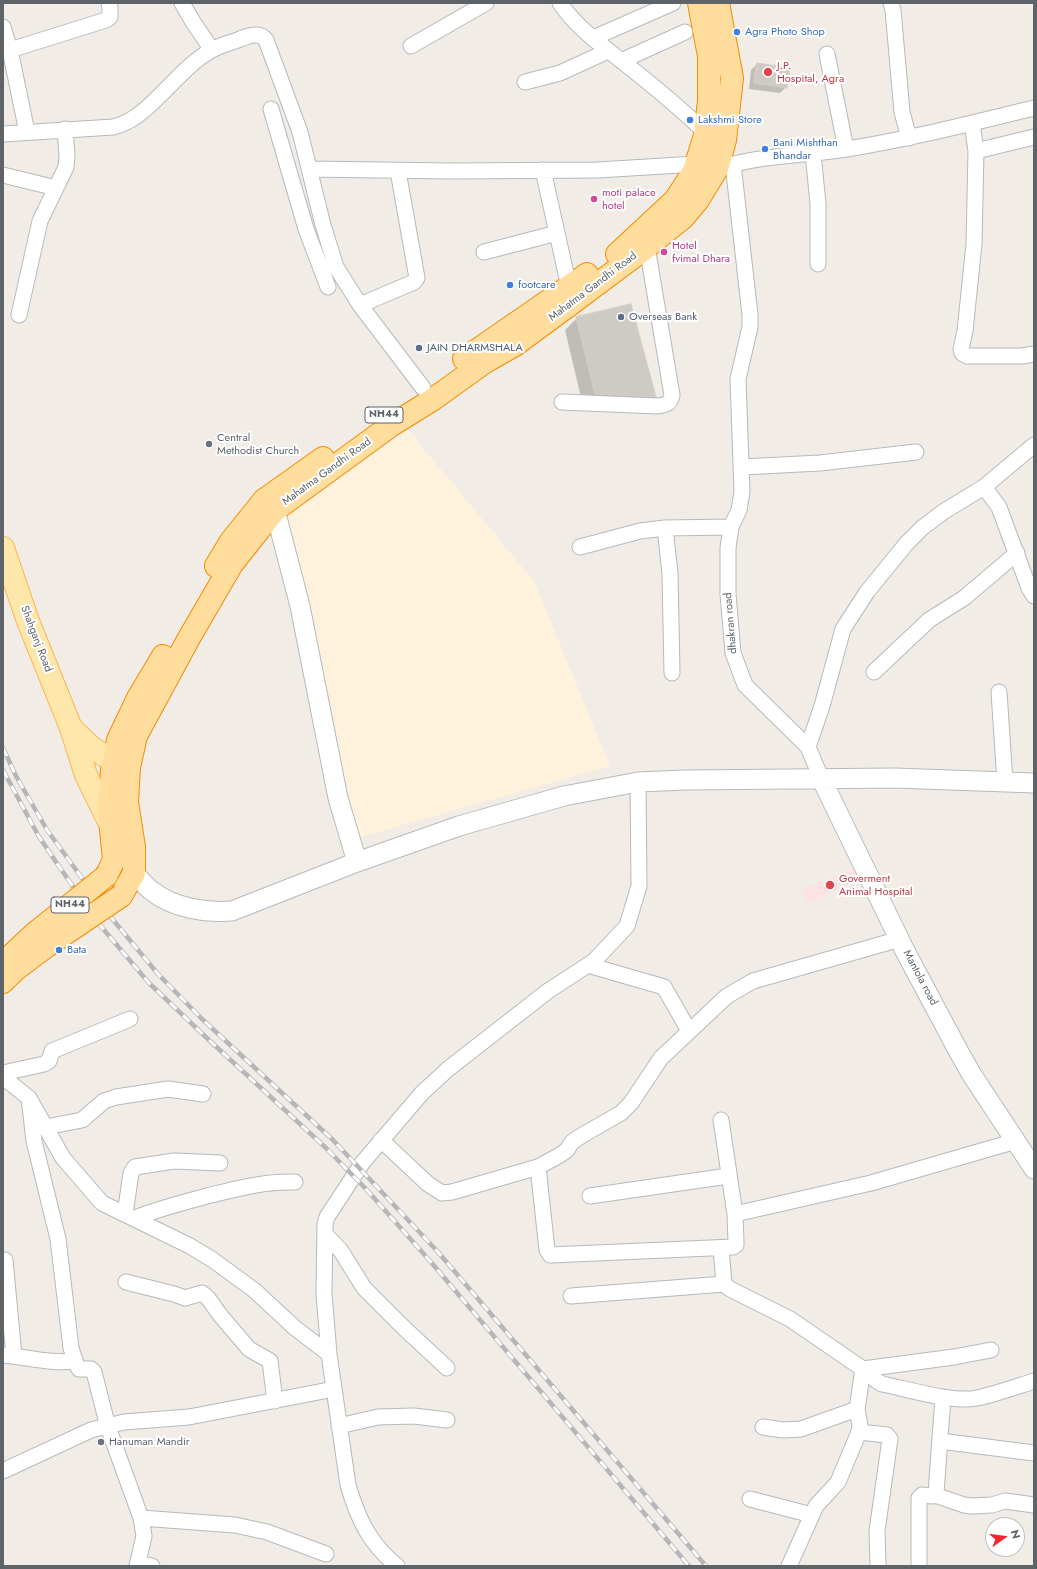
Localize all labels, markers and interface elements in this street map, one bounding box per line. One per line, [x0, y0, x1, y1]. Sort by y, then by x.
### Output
place label: Agra Photo Shop [745, 25, 825, 39]
marker: Agra Photo Shop [732, 27, 742, 37]
place label: J.P. Hospital, Agra [777, 59, 844, 85]
marker: J.P. Hospital, Agra [762, 66, 774, 78]
place label: Lakshmi Store [698, 113, 762, 127]
marker: Lakshmi Store [685, 115, 695, 125]
place label: Bani Mishthan Bhandar [773, 136, 838, 162]
marker: Bani Mishthan Bhandar [760, 144, 770, 154]
place label: moti palace hotel [602, 186, 656, 212]
marker: moti palace hotel [589, 194, 599, 204]
place label: Hotel fvimal Dhara [672, 239, 730, 265]
marker: Hotel fvimal Dhara [659, 247, 669, 257]
street label: Mahatma Gandhi Road [546, 250, 640, 324]
place label: footcare [518, 278, 556, 292]
marker: footcare [505, 280, 515, 290]
place label: Overseas Bank [629, 310, 697, 324]
marker: Overseas Bank [616, 312, 626, 322]
place label: JAIN DHARMSHALA [427, 341, 523, 355]
marker: JAIN DHARMSHALA [414, 343, 424, 353]
road number: NH44 [365, 407, 403, 423]
place label: Central Methodist Church [217, 431, 299, 457]
street label: Mahatma Gandhi Road [280, 435, 374, 509]
marker: Central Methodist Church [204, 439, 214, 449]
street label: dhakran road [722, 592, 740, 654]
street label: Shahganj Road [17, 604, 55, 674]
place label: Goverment Animal Hospital [839, 872, 912, 898]
marker: Goverment Animal Hospital [824, 879, 836, 891]
road number: NH44 [51, 897, 89, 913]
place label: Bata [67, 943, 86, 957]
marker: Bata [54, 945, 64, 955]
street label: Mantola road [900, 948, 940, 1008]
place label: Hanuman Mandir [109, 1435, 190, 1449]
marker: Hanuman Mandir [96, 1437, 106, 1447]
north arrow [985, 1517, 1025, 1557]
text: N [1007, 1528, 1024, 1541]

